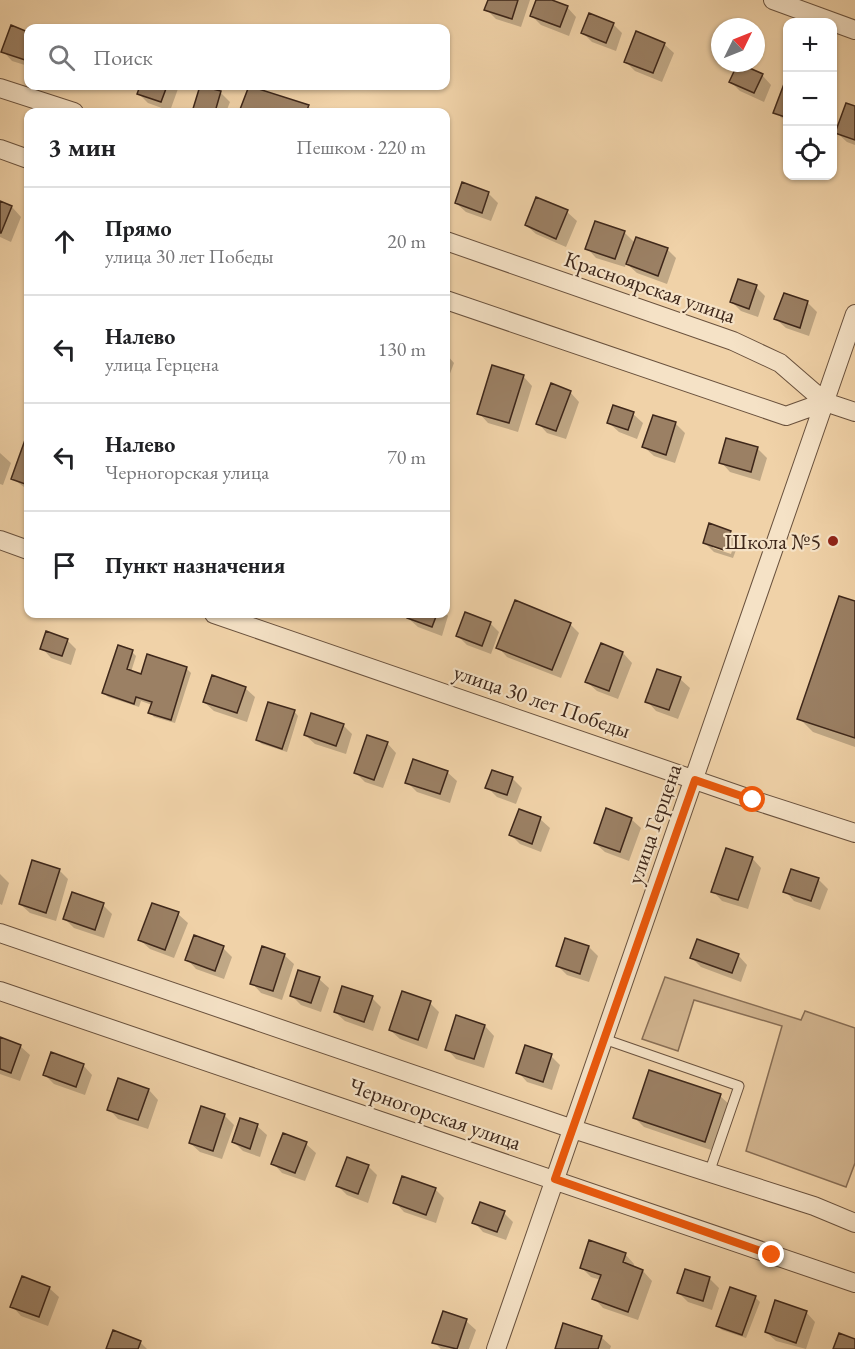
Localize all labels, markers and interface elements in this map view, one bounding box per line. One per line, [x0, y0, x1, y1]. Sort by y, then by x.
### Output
north arrow [711, 18, 765, 72]
map controls [783, 18, 837, 180]
button: + [783, 18, 837, 72]
search box [24, 24, 450, 90]
icon: search [45, 41, 78, 74]
text: Поиск [93, 43, 153, 72]
button: − [783, 72, 837, 126]
button: locate [783, 126, 837, 180]
text: 3 мин [48, 130, 116, 164]
text: Пешком · 220 m [296, 134, 426, 160]
text: Прямо [105, 214, 172, 243]
icon: ahead [48, 225, 81, 258]
text: 20 m [387, 228, 426, 254]
text: улица 30 лет Победы [105, 243, 274, 269]
street label: Красноярская улица [560, 244, 740, 330]
text: Налево [105, 322, 175, 351]
icon: left [48, 333, 81, 366]
text: 130 m [378, 336, 426, 362]
text: улица Герцена [105, 351, 219, 377]
text: Налево [105, 430, 175, 459]
icon: left [48, 441, 81, 474]
text: 70 m [387, 444, 426, 470]
text: Черногорская улица [105, 459, 269, 485]
place label: Школа №5 [724, 527, 821, 556]
marker: Школа №5 [826, 534, 840, 548]
icon: arrive [48, 549, 81, 582]
text: Пункт назначения [105, 551, 285, 580]
street label: улица 30 лет Победы [450, 657, 634, 745]
street label: улица Герцена [620, 760, 688, 888]
route start [739, 786, 765, 812]
street label: Черногорская улица [345, 1071, 525, 1157]
route end [758, 1241, 784, 1267]

